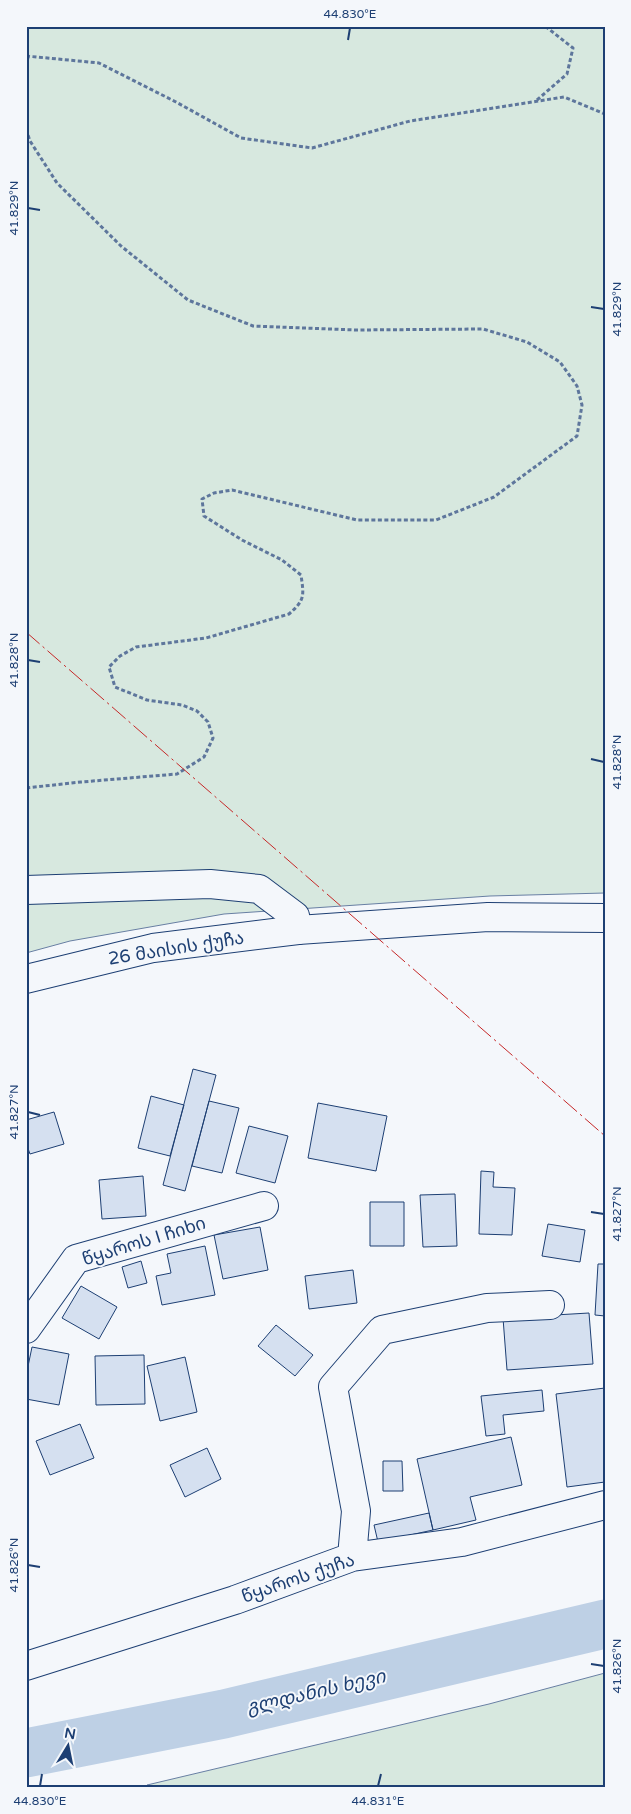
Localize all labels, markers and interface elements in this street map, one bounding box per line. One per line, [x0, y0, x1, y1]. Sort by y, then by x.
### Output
text: 44.830°E [324, 7, 377, 21]
text: 41.829°N [7, 181, 21, 235]
text: 41.829°N [610, 282, 624, 336]
text: 41.828°N [7, 633, 21, 687]
text: 41.828°N [610, 735, 624, 789]
street label: 26 მაისის ქუჩა [107, 926, 245, 970]
text: 41.827°N [7, 1084, 21, 1140]
text: 41.827°N [610, 1186, 624, 1242]
street label: წყაროს I ჩიხი [80, 1212, 208, 1270]
text: 41.826°N [7, 1538, 21, 1592]
street label: წყაროს ქუჩა [239, 1548, 357, 1608]
text: 41.826°N [610, 1639, 624, 1693]
water label: გლდანის ხევი [244, 1665, 389, 1719]
north arrow [42, 1722, 92, 1772]
text: N [63, 1724, 77, 1743]
text: 44.830°E [14, 1794, 67, 1808]
text: 44.831°E [352, 1794, 405, 1808]

